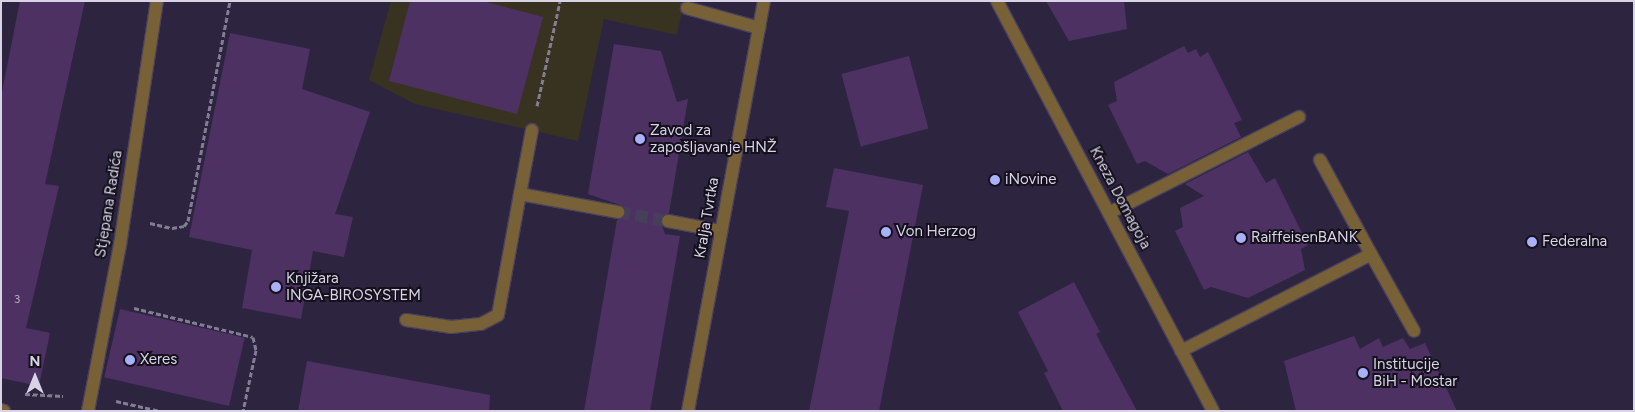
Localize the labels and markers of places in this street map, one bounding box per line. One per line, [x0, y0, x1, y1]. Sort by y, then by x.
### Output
place label: Zavod za zapošljavanje HNŽ [650, 121, 777, 156]
marker: Zavod za zapošljavanje HNŽ [634, 133, 646, 145]
place label: iNovine [1005, 171, 1056, 189]
marker: iNovine [989, 174, 1001, 186]
place label: Von Herzog [896, 223, 976, 241]
marker: Von Herzog [880, 226, 892, 238]
place label: RaiffeisenBANK [1251, 229, 1358, 247]
marker: RaiffeisenBANK [1235, 232, 1247, 244]
place label: Federalna [1542, 233, 1607, 251]
marker: Federalna [1526, 236, 1538, 248]
place label: Knjižara INGA-BIROSYSTEM [286, 269, 421, 304]
marker: Knjižara INGA-BIROSYSTEM [270, 281, 282, 293]
place label: Xeres [140, 351, 177, 369]
marker: Xeres [124, 354, 136, 366]
place label: Institucije BiH - Mostar [1373, 355, 1457, 390]
marker: Institucije BiH - Mostar [1357, 367, 1369, 379]

